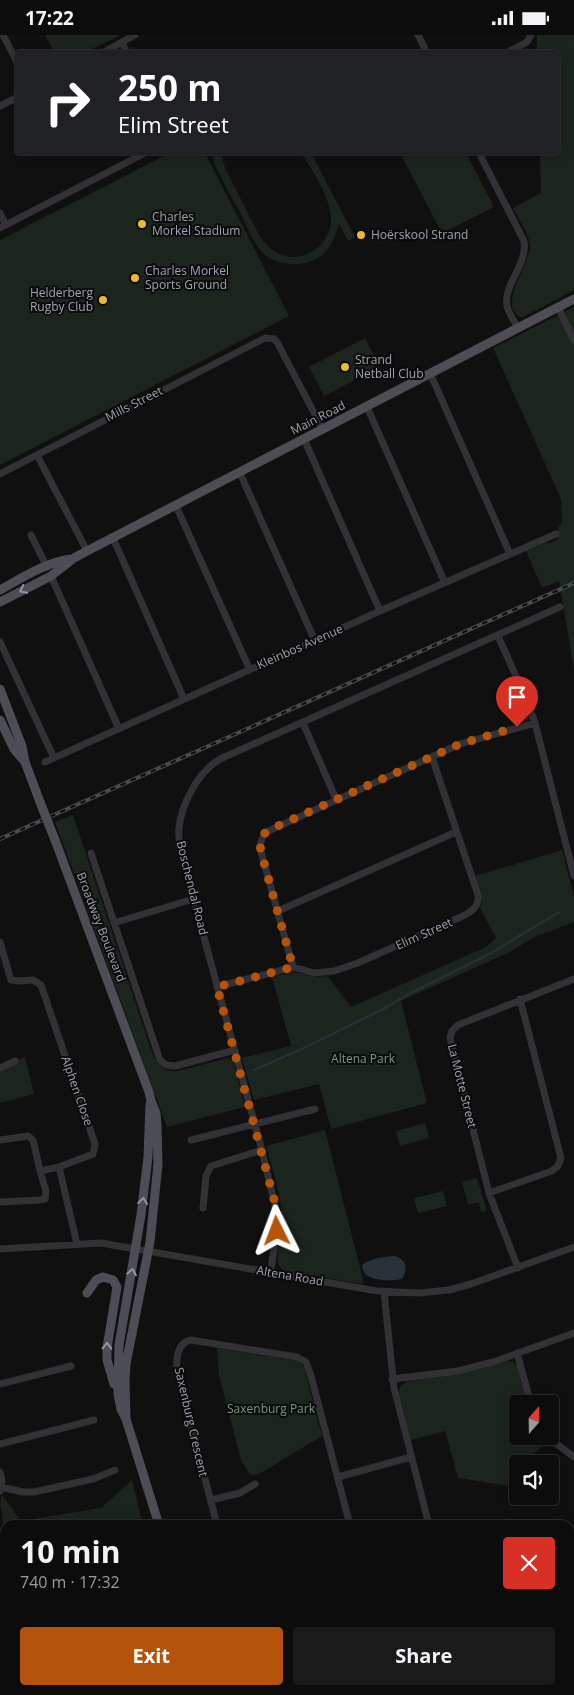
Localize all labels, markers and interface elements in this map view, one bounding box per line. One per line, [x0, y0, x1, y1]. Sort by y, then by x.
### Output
text: 17:22 [25, 5, 74, 31]
text: 250 m [118, 64, 222, 111]
icon: right [35, 70, 100, 135]
text: Elim Street [118, 109, 229, 139]
place label: Charles Morkel Stadium [152, 208, 240, 239]
marker: Charles Morkel Stadium [136, 218, 148, 230]
place label: Hoërskool Strand [371, 226, 468, 243]
marker: Hoërskool Strand [355, 229, 367, 241]
place label: Charles Morkel Sports Ground [145, 262, 229, 293]
marker: Charles Morkel Sports Ground [129, 272, 141, 284]
place label: Helderberg Rugby Club [30, 284, 93, 315]
marker: Helderberg Rugby Club [97, 294, 109, 306]
place label: Strand Netball Club [355, 351, 424, 382]
marker: Strand Netball Club [339, 361, 351, 373]
street label: Mills Street [102, 382, 165, 425]
street label: Main Road [287, 396, 348, 439]
one-way arrow [19, 584, 28, 594]
street label: Kleinbos Avenue [254, 620, 346, 673]
pin [496, 676, 538, 727]
icon: arrive [503, 683, 531, 711]
street label: Boschendal Road [173, 839, 212, 937]
street label: Broadway Boulevard [73, 870, 130, 984]
street label: Elim Street [393, 913, 455, 954]
street label: La Motte Street [444, 1042, 481, 1130]
park label: Altena Park [331, 1050, 396, 1067]
street label: Alphen Close [58, 1054, 97, 1128]
one-way arrow [137, 1196, 148, 1204]
position arrow [250, 1204, 302, 1256]
street label: Altena Road [255, 1261, 325, 1290]
one-way arrow [127, 1267, 137, 1276]
one-way arrow [102, 1342, 112, 1350]
street label: Saxenburg Crescent [171, 1365, 212, 1478]
north arrow [509, 1395, 559, 1445]
map controls [509, 1395, 559, 1505]
park label: Saxenburg Park [227, 1400, 316, 1417]
button: sound [509, 1455, 559, 1505]
text: 10 min [20, 1531, 120, 1572]
button: close [503, 1537, 555, 1589]
text: 740 m · 17:32 [20, 1571, 120, 1593]
button: Exit [20, 1627, 283, 1685]
button: Share [293, 1627, 555, 1685]

